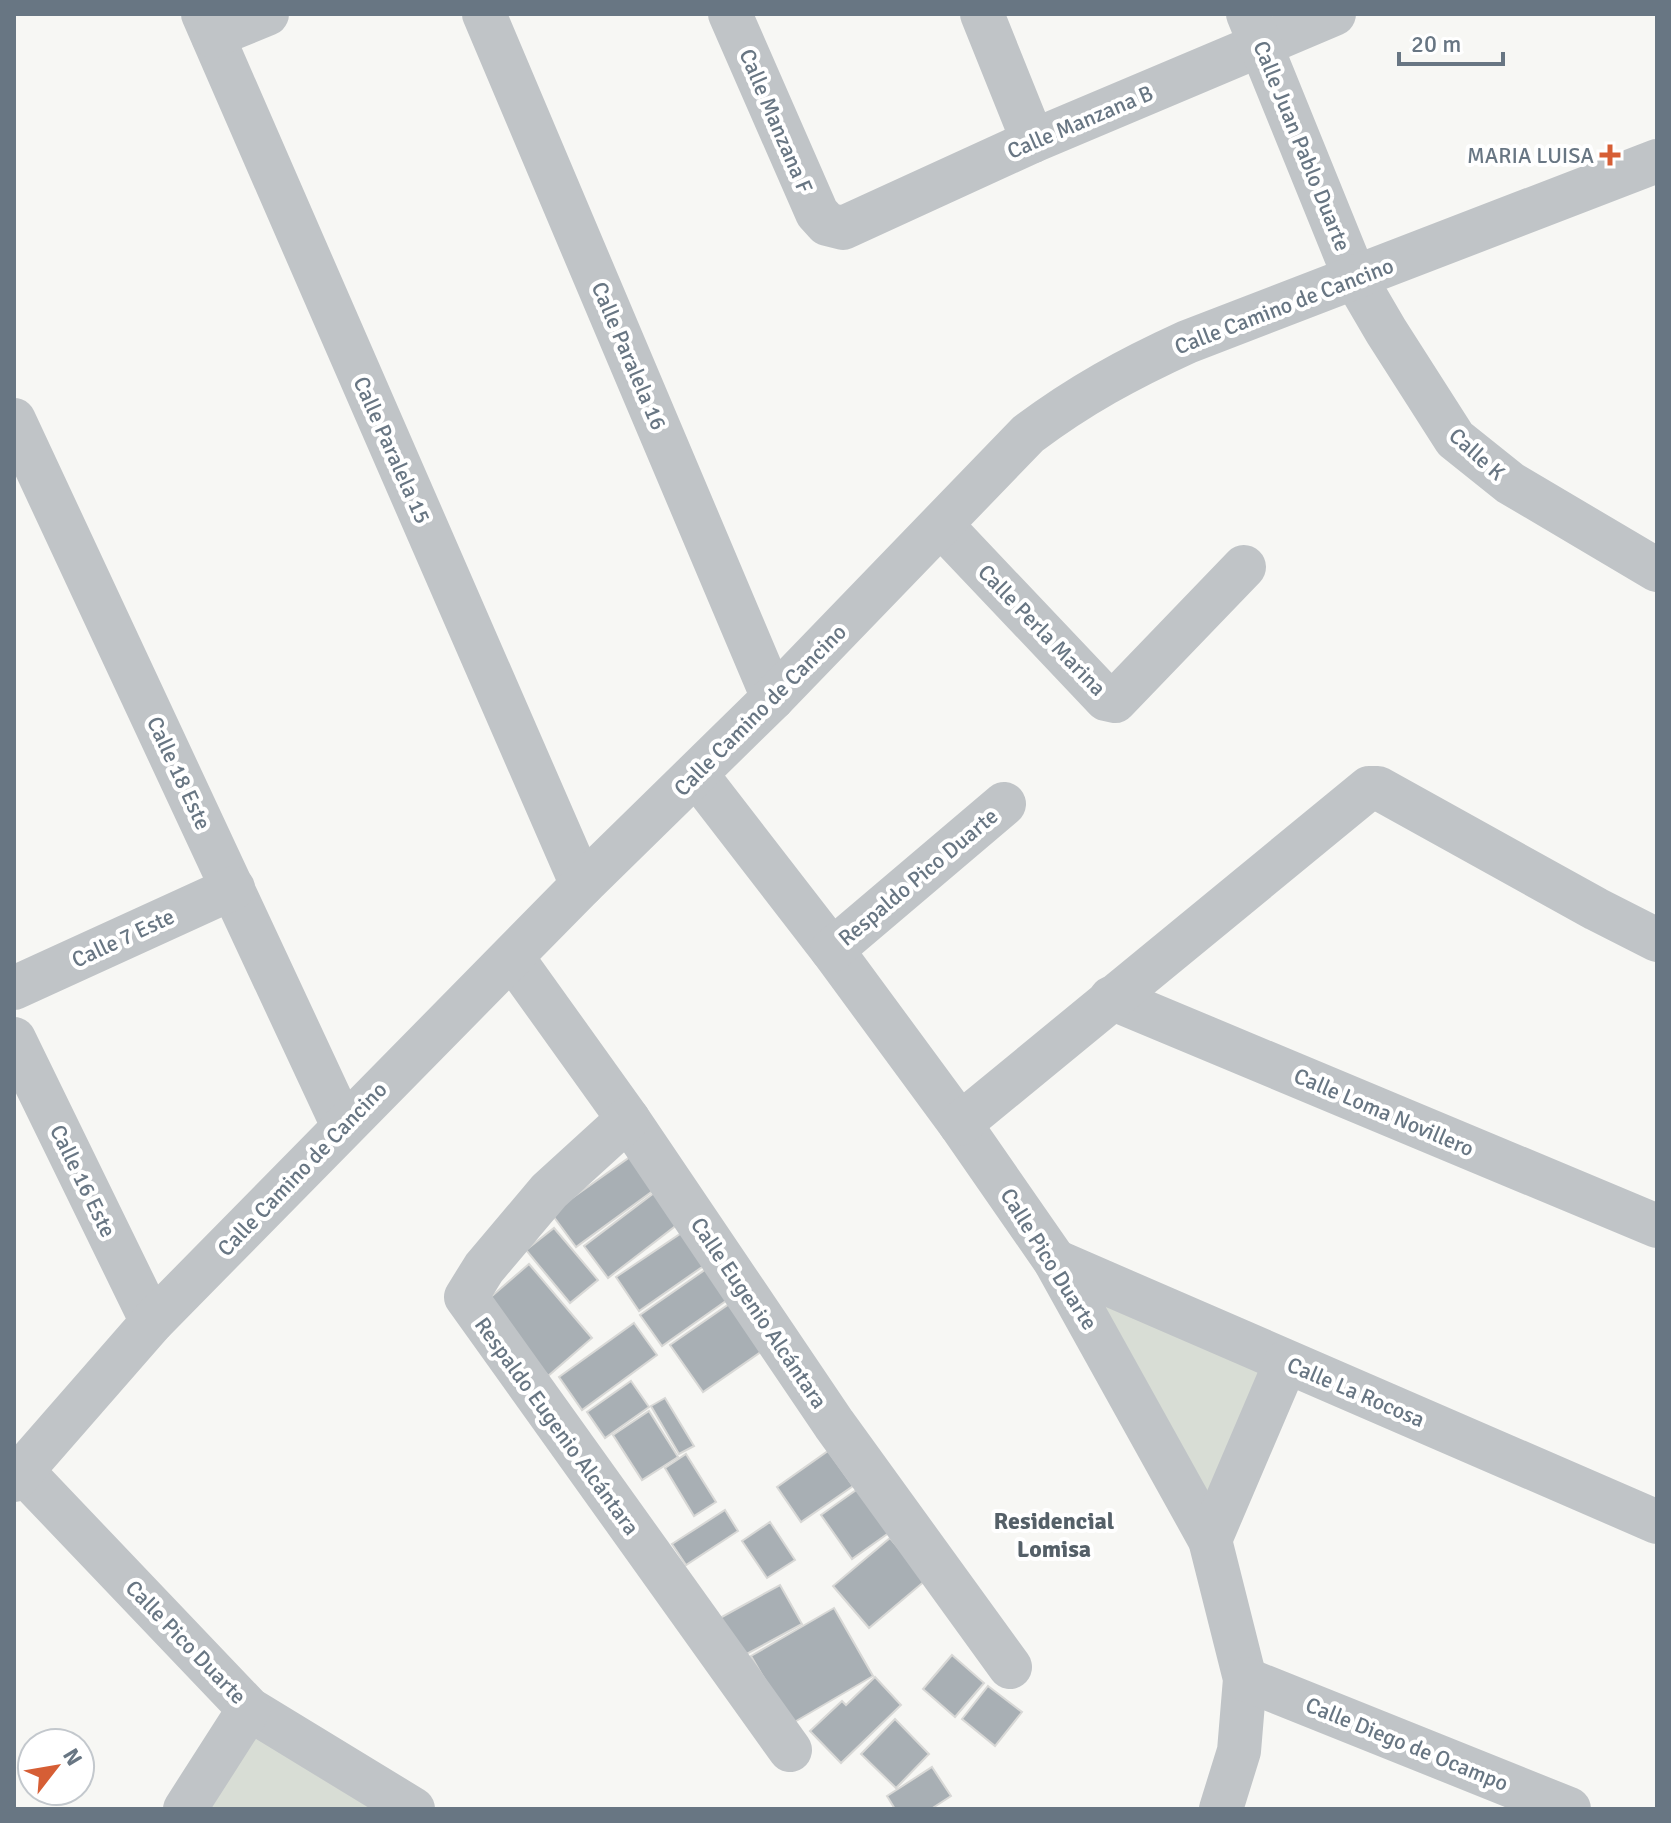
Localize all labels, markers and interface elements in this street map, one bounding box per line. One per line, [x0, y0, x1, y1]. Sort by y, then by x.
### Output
scale bar [1399, 16, 1503, 66]
text: 20 m [1411, 29, 1461, 59]
street label: Calle Juan Pablo Duarte [1247, 37, 1357, 255]
street label: Calle Manzana F [733, 45, 819, 197]
street label: Calle Manzana B [1003, 79, 1157, 165]
place label: MARIA LUISA [1467, 142, 1595, 169]
marker: MARIA LUISA [1601, 146, 1619, 164]
street label: Calle Camino de Cancino [1171, 252, 1397, 360]
street label: Calle Paralela 16 [586, 278, 672, 434]
street label: Calle Paralela 15 [347, 372, 437, 528]
street label: Calle K [1444, 422, 1510, 486]
street label: Calle Perla Marina [972, 559, 1112, 701]
street label: Calle Camino de Cancino [668, 618, 852, 802]
street label: Calle 18 Este [141, 712, 217, 834]
street label: Respaldo Pico Duarte [833, 802, 1003, 952]
street label: Calle 7 Este [67, 903, 179, 973]
street label: Calle Loma Novillero [1290, 1062, 1478, 1162]
street label: Calle Camino de Cancino [212, 1076, 392, 1262]
street label: Calle 16 Este [44, 1120, 122, 1242]
street label: Calle Pico Duarte [995, 1183, 1103, 1335]
street label: Calle Eugenio Alcántara [685, 1212, 833, 1414]
street label: Respaldo Eugenio Alcántara [469, 1312, 645, 1540]
street label: Calle La Rocosa [1283, 1351, 1429, 1433]
district label: Residencial Lomisa [994, 1506, 1115, 1564]
street label: Calle Pico Duarte [120, 1574, 252, 1710]
street label: Calle Diego de Ocampo [1302, 1691, 1512, 1797]
north arrow [16, 1727, 96, 1807]
text: N [57, 1743, 88, 1770]

